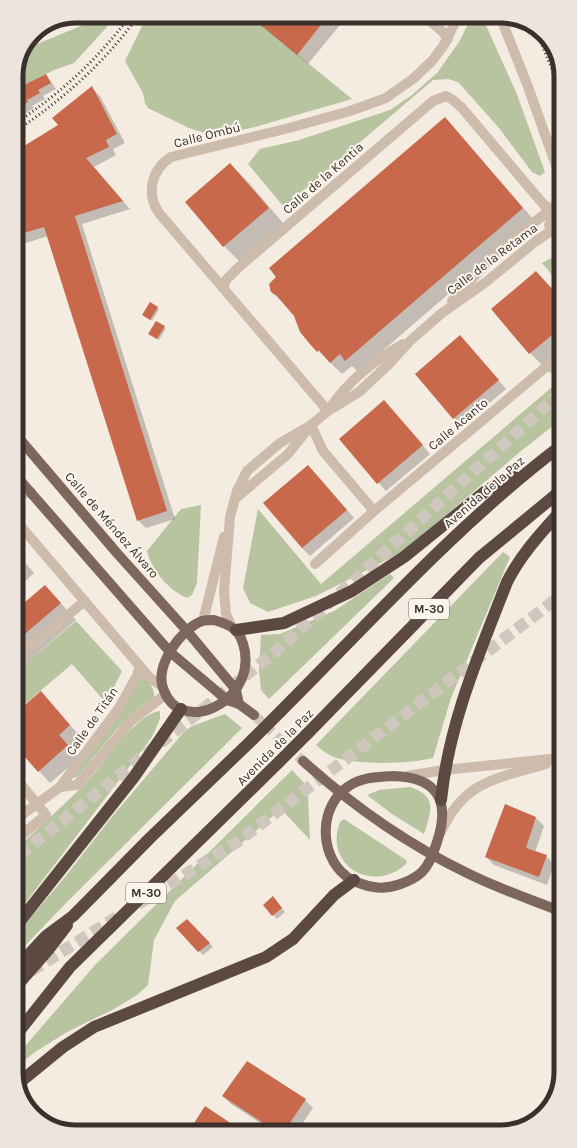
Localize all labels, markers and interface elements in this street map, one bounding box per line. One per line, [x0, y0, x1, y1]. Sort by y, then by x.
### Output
street label: Calle Ombú [172, 119, 242, 151]
street label: Calle de la Kentia [280, 139, 366, 217]
street label: Calle de la Retama [444, 220, 540, 298]
street label: Calle Acanto [425, 395, 491, 453]
street label: Avenida de la Paz [441, 453, 527, 531]
street label: Calle de Méndez Álvaro [62, 468, 164, 581]
road number: M-30 [409, 599, 449, 619]
street label: Calle de Titán [63, 684, 121, 758]
street label: Avenida de la Paz [234, 706, 316, 788]
road number: M-30 [126, 883, 166, 903]

